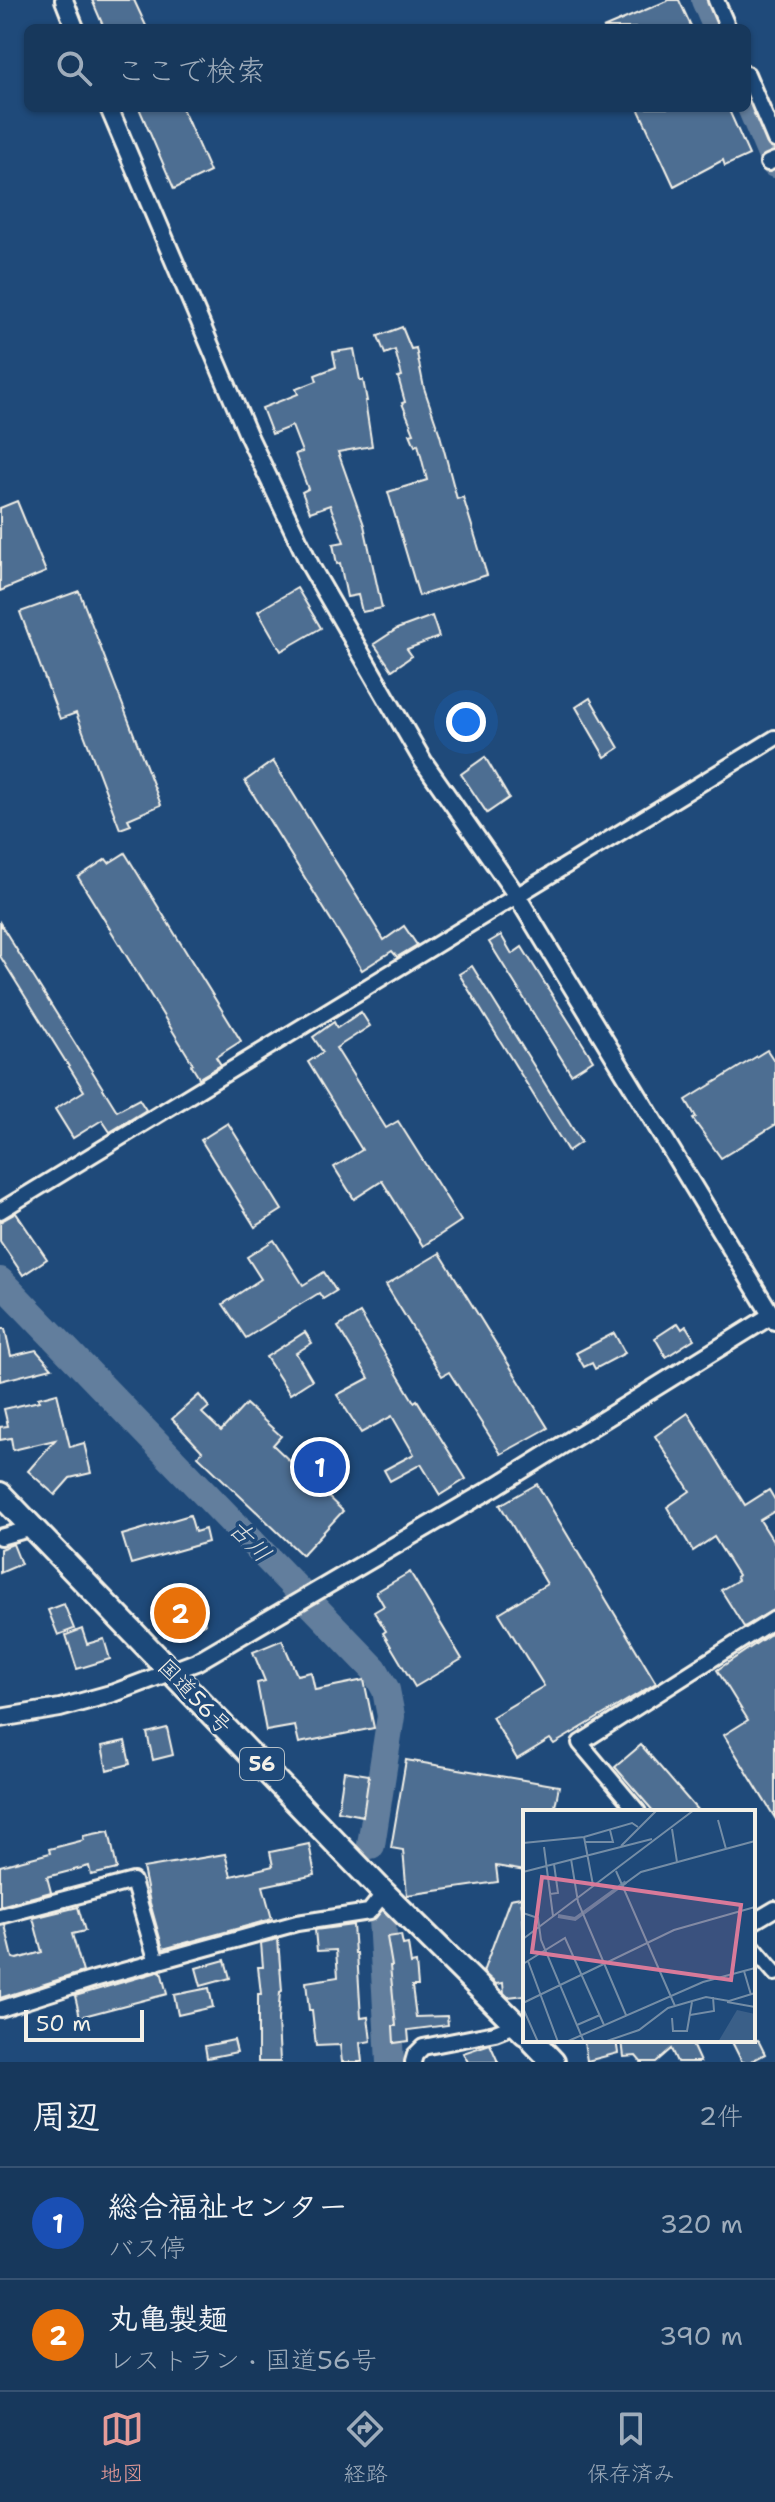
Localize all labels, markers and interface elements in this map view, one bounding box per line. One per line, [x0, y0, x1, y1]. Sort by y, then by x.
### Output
search box [24, 24, 751, 112]
icon: search [52, 46, 96, 90]
text: ここで検索 [116, 50, 266, 91]
your location [446, 702, 486, 742]
pin: 1 [294, 1437, 346, 1497]
water label: 古川 [222, 1513, 278, 1569]
pin: 2 [154, 1583, 206, 1643]
street label: 国道56号 [151, 1652, 238, 1740]
road number: 56 [240, 1748, 284, 1780]
inset map [523, 1810, 755, 2042]
scale bar [24, 2006, 144, 2042]
text: 50 m [36, 2009, 91, 2038]
text: 周辺 [32, 2093, 100, 2139]
text: 2件 [699, 2098, 743, 2133]
text: 総合福祉センター [108, 2186, 348, 2227]
text: 1 [52, 2206, 64, 2241]
text: 320 m [660, 2206, 743, 2241]
text: バス停 [108, 2230, 186, 2265]
text: 丸亀製麺 [108, 2298, 228, 2339]
text: 2 [49, 2318, 67, 2353]
text: 390 m [659, 2318, 743, 2353]
text: レストラン · 国道56号 [108, 2342, 377, 2377]
tab: 地図 [100, 2407, 144, 2488]
tab: 経路 [343, 2407, 387, 2488]
tab: 保存済み [587, 2407, 675, 2488]

